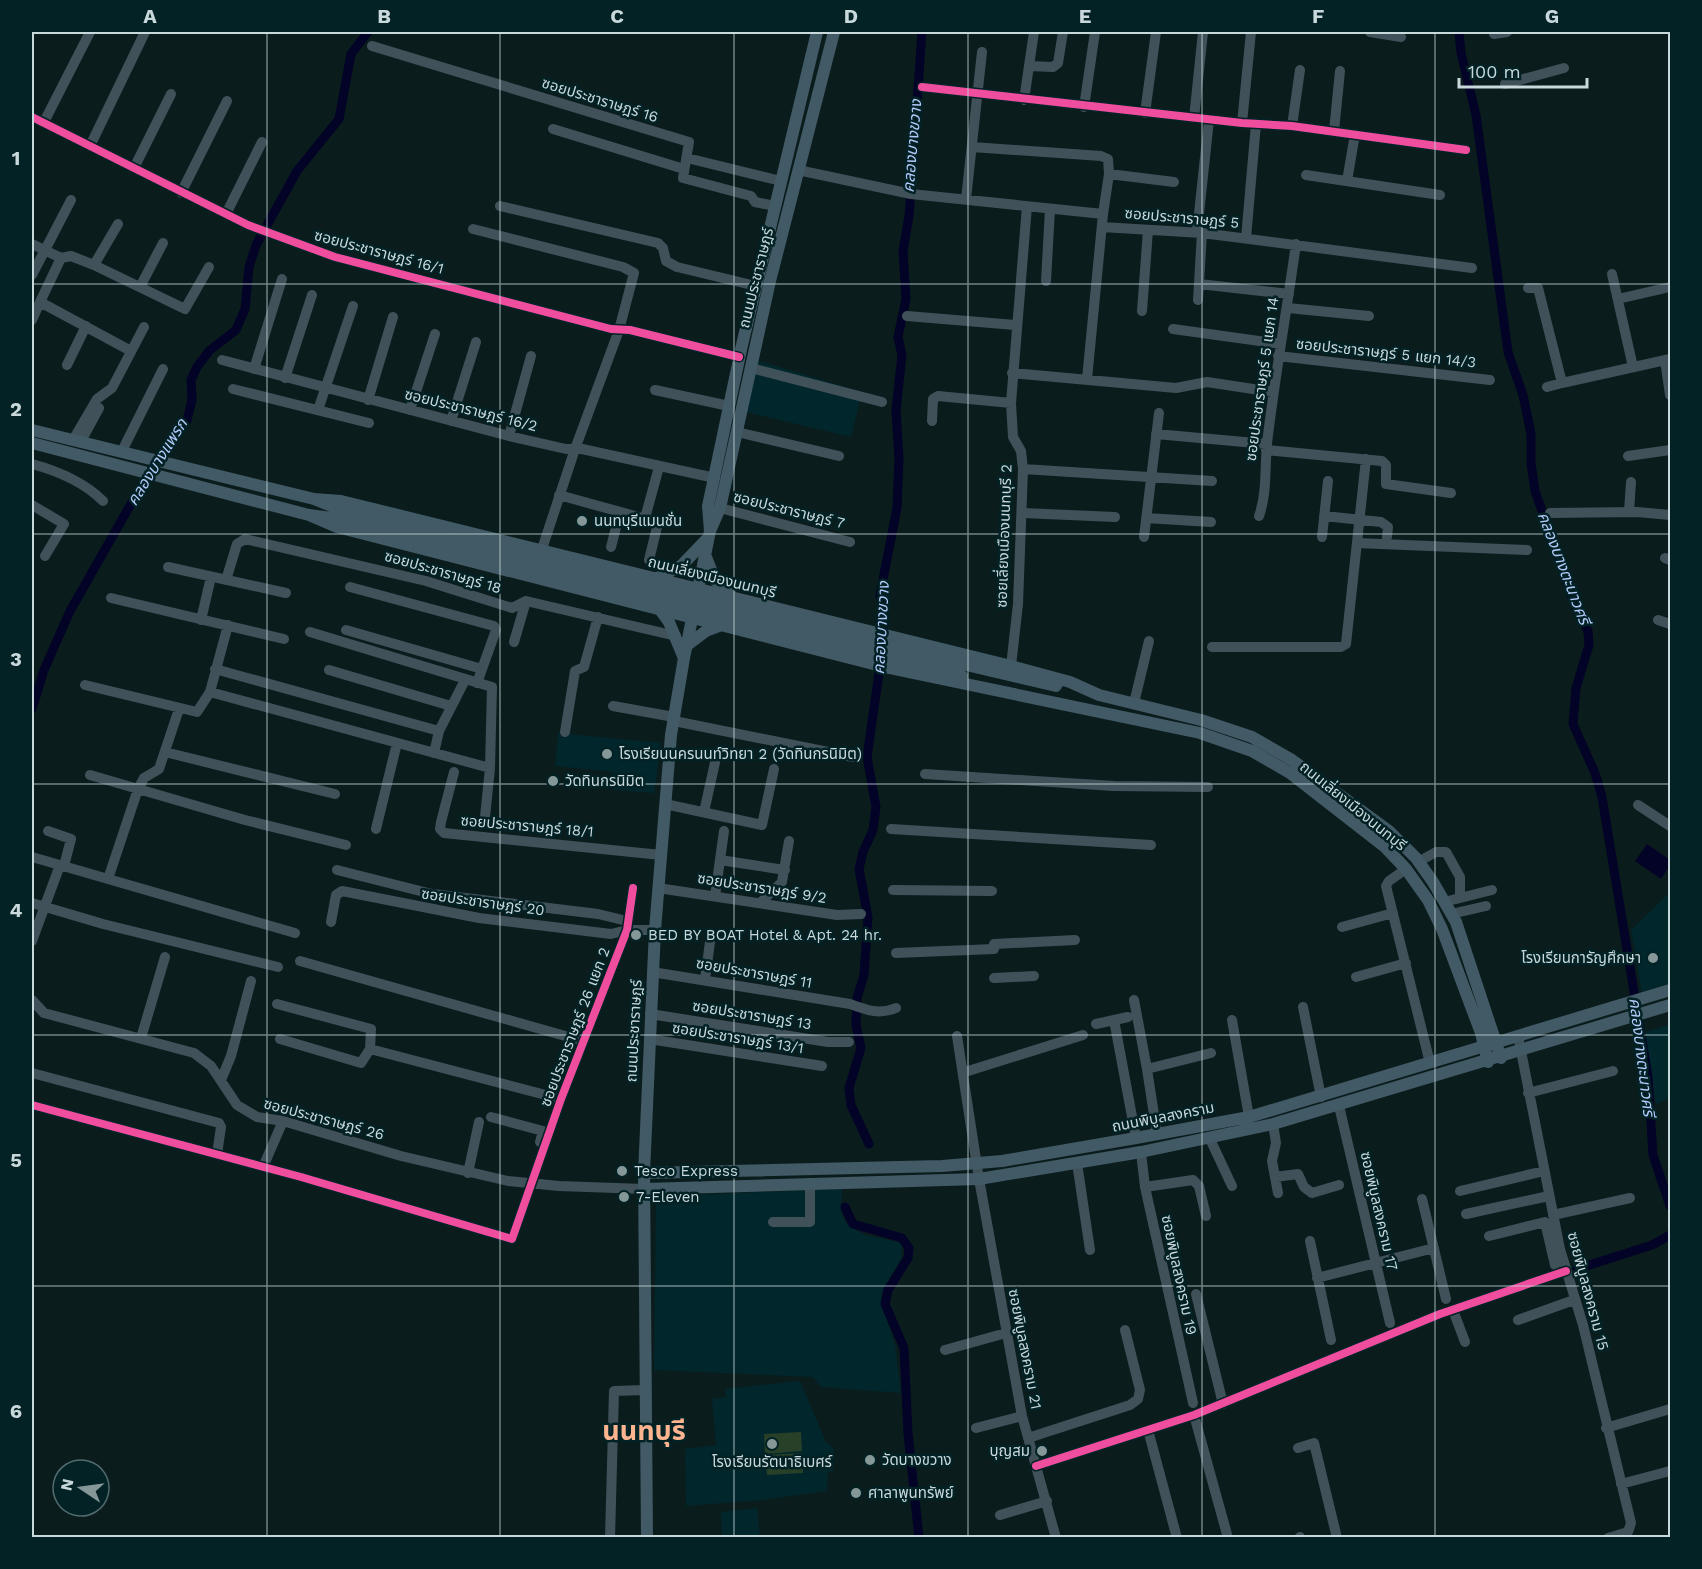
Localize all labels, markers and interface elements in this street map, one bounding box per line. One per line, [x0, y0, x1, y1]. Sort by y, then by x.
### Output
text: A [143, 4, 157, 28]
text: B [377, 4, 391, 28]
text: C [610, 4, 624, 28]
text: D [844, 4, 858, 28]
text: E [1079, 4, 1091, 28]
text: F [1312, 4, 1324, 28]
text: G [1545, 4, 1559, 28]
scale bar [1459, 51, 1586, 89]
text: 100 m [1468, 61, 1521, 82]
street label: ซอยประชาราษฎร์ 16 [540, 74, 660, 126]
water label: คลองบางขวาง [898, 97, 926, 193]
text: 1 [12, 146, 20, 170]
street label: ซอยประชาราษฏร์ 5 [1124, 204, 1240, 232]
street label: ถนนประชาราษฎร์ [735, 225, 777, 330]
street label: ซอยประชาราษฎร์ 16/1 [312, 226, 446, 278]
street label: ซอยประชาราษฎร์ 5 แยก 14 [1242, 296, 1282, 462]
street label: ซอยประชาราษฎร์ 5 แยก 14/3 [1295, 335, 1477, 371]
street label: ซอยประชาราษฎร์ 16/2 [403, 385, 539, 435]
text: 2 [10, 397, 22, 421]
water label: คลองบางแพรก [123, 414, 192, 509]
street label: ซอยเลี่ยงเมืองนนทบุรี 2 [990, 464, 1016, 608]
street label: ซอยประชาราษฎร์ 7 [732, 487, 846, 533]
water label: คลองบางตะนาวศรี [1534, 509, 1595, 630]
place label: นนทบุรีแมนชั่น [594, 511, 682, 530]
marker: นนทบุรีแมนชั่น [575, 514, 589, 528]
street label: ซอยประชาราษฎร์ 18 [382, 547, 504, 597]
street label: ถนนเลี่ยงเมืองนนทบุรี [646, 550, 778, 602]
water label: คลองบางขวาง [869, 580, 893, 675]
text: 3 [10, 647, 22, 671]
place label: โรงเรียนนครนนท์วิทยา 2 (วัดทินกรนิมิต) [619, 745, 862, 763]
marker: โรงเรียนนครนนท์วิทยา 2 (วัดทินกรนิมิต) [600, 747, 614, 761]
street label: ถนนเลี่ยงเมืองนนทบุรี [1296, 756, 1411, 854]
place label: วัดทินกรนิมิต [565, 772, 644, 790]
marker: วัดทินกรนิมิต [546, 774, 560, 788]
street label: ซอยประชาราษฎร์ 18/1 [460, 811, 594, 841]
street label: ซอยประชาราษฎร์ 9/2 [696, 869, 828, 907]
street label: ซอยประชาราษฎร์ 20 [420, 884, 546, 920]
text: 4 [10, 898, 23, 922]
place label: BED BY BOAT Hotel & Apt. 24 hr. [648, 926, 882, 944]
marker: BED BY BOAT Hotel & Apt. 24 hr. [629, 928, 643, 942]
street label: ซอยประชาราษฎร์ 26 แยก 2 [536, 945, 614, 1109]
place label: โรงเรียนการัญศึกษา [1521, 949, 1641, 967]
marker: โรงเรียนการัญศึกษา [1646, 951, 1660, 965]
street label: ซอยประชาราษฎร์ 11 [695, 954, 813, 992]
street label: ถนนประชาราษฎร์ [622, 979, 646, 1083]
street label: ซอยประชาราษฎร์ 13 [691, 997, 813, 1033]
water label: คลองบางตะนาวศรี [1625, 997, 1659, 1120]
street label: ซอยประชาราษฎร์ 13/1 [671, 1019, 805, 1057]
street label: ซอยประชาราษฎร์ 26 [262, 1094, 386, 1144]
street label: ถนนพิบูลสงคราม [1110, 1098, 1216, 1136]
text: 5 [10, 1148, 22, 1172]
street label: ซอยพิบูลสงคราม 17 [1357, 1150, 1401, 1272]
place label: Tesco Express [634, 1162, 738, 1180]
marker: Tesco Express [615, 1164, 629, 1178]
place label: 7-Eleven [636, 1188, 700, 1206]
marker: 7-Eleven [617, 1190, 631, 1204]
street label: ซอยพิบูลสงคราม 19 [1157, 1213, 1201, 1337]
street label: ซอยพิบูลสงคราม 15 [1564, 1230, 1612, 1352]
street label: ซอยพิบูลสงคราม 21 [1005, 1287, 1045, 1411]
text: 6 [10, 1399, 22, 1423]
district label: นนทบุรี [602, 1415, 686, 1447]
marker: โรงเรียนรัตนาธิเบศร์ [765, 1437, 779, 1451]
place label: บุญสม [990, 1442, 1030, 1460]
marker: บุญสม [1035, 1444, 1049, 1458]
place label: วัดบางขวาง [882, 1451, 952, 1469]
place label: โรงเรียนรัตนาธิเบศร์ [712, 1453, 833, 1471]
marker: วัดบางขวาง [863, 1453, 877, 1467]
north arrow [51, 1458, 111, 1518]
text: N [56, 1477, 77, 1493]
place label: ศาลาพูนทรัพย์ [868, 1484, 954, 1502]
marker: ศาลาพูนทรัพย์ [849, 1486, 863, 1500]

